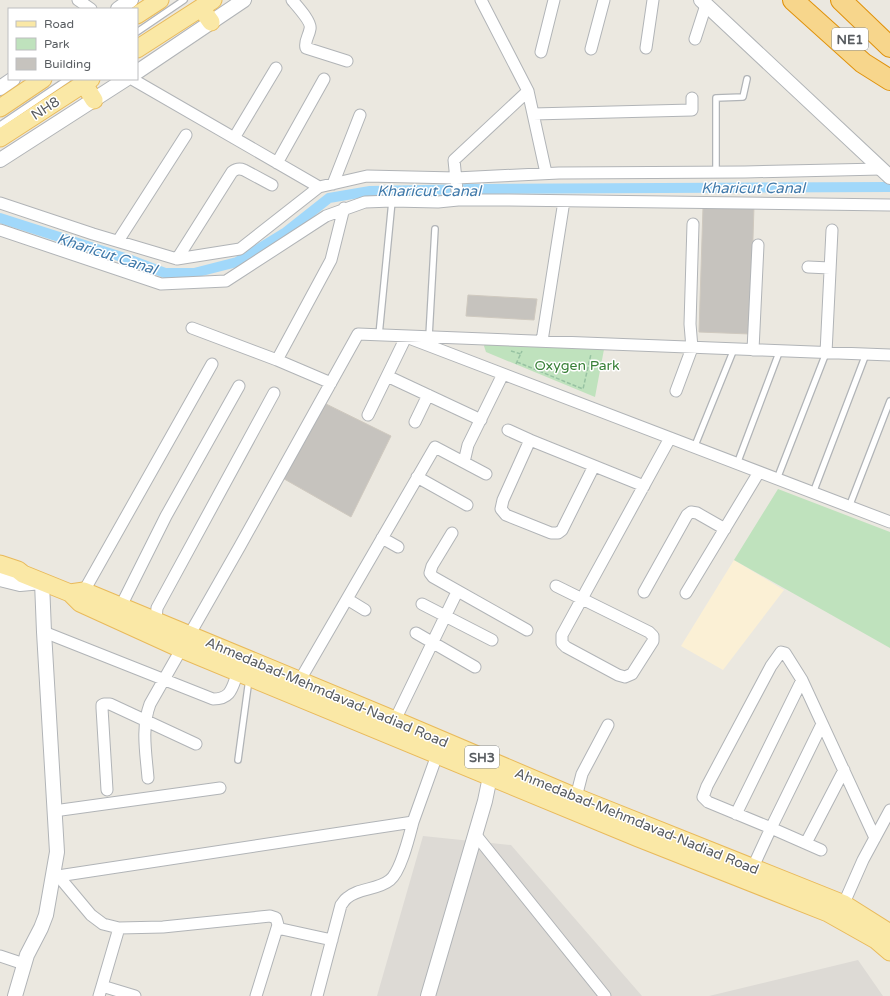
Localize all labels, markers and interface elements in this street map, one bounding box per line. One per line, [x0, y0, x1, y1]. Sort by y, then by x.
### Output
legend [8, 8, 138, 80]
text: Road [44, 17, 74, 31]
road number: NE1 [832, 28, 868, 50]
text: Park [44, 37, 70, 51]
text: Building [44, 57, 91, 71]
street label: NH8 [28, 93, 63, 124]
water label: Kharicut Canal [701, 179, 807, 197]
water label: Kharicut Canal [377, 182, 483, 200]
water label: Kharicut Canal [55, 229, 161, 279]
park label: Oxygen Park [534, 357, 620, 374]
street label: Ahmedabad-Mehmdavad-Nadiad Road [203, 633, 451, 751]
road number: SH3 [465, 746, 499, 768]
street label: Ahmedabad-Mehmdavad-Nadiad Road [512, 765, 761, 878]

